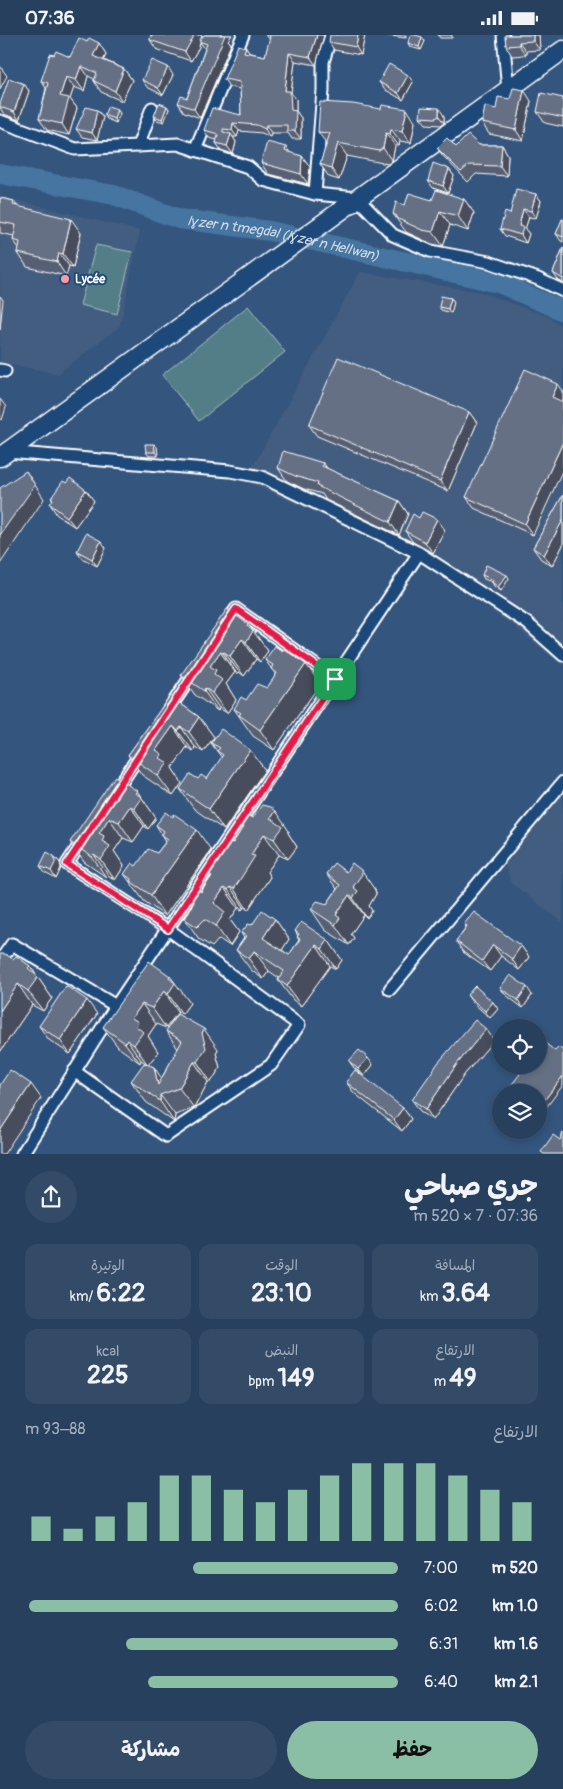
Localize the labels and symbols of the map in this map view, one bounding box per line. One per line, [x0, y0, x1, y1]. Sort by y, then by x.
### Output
water label: Iɣzer n tmegdal (Iɣzer n Hellwan) [186, 212, 381, 265]
place label: Lycée [75, 272, 106, 287]
marker: Lycée [59, 273, 71, 285]
pin [314, 658, 356, 700]

